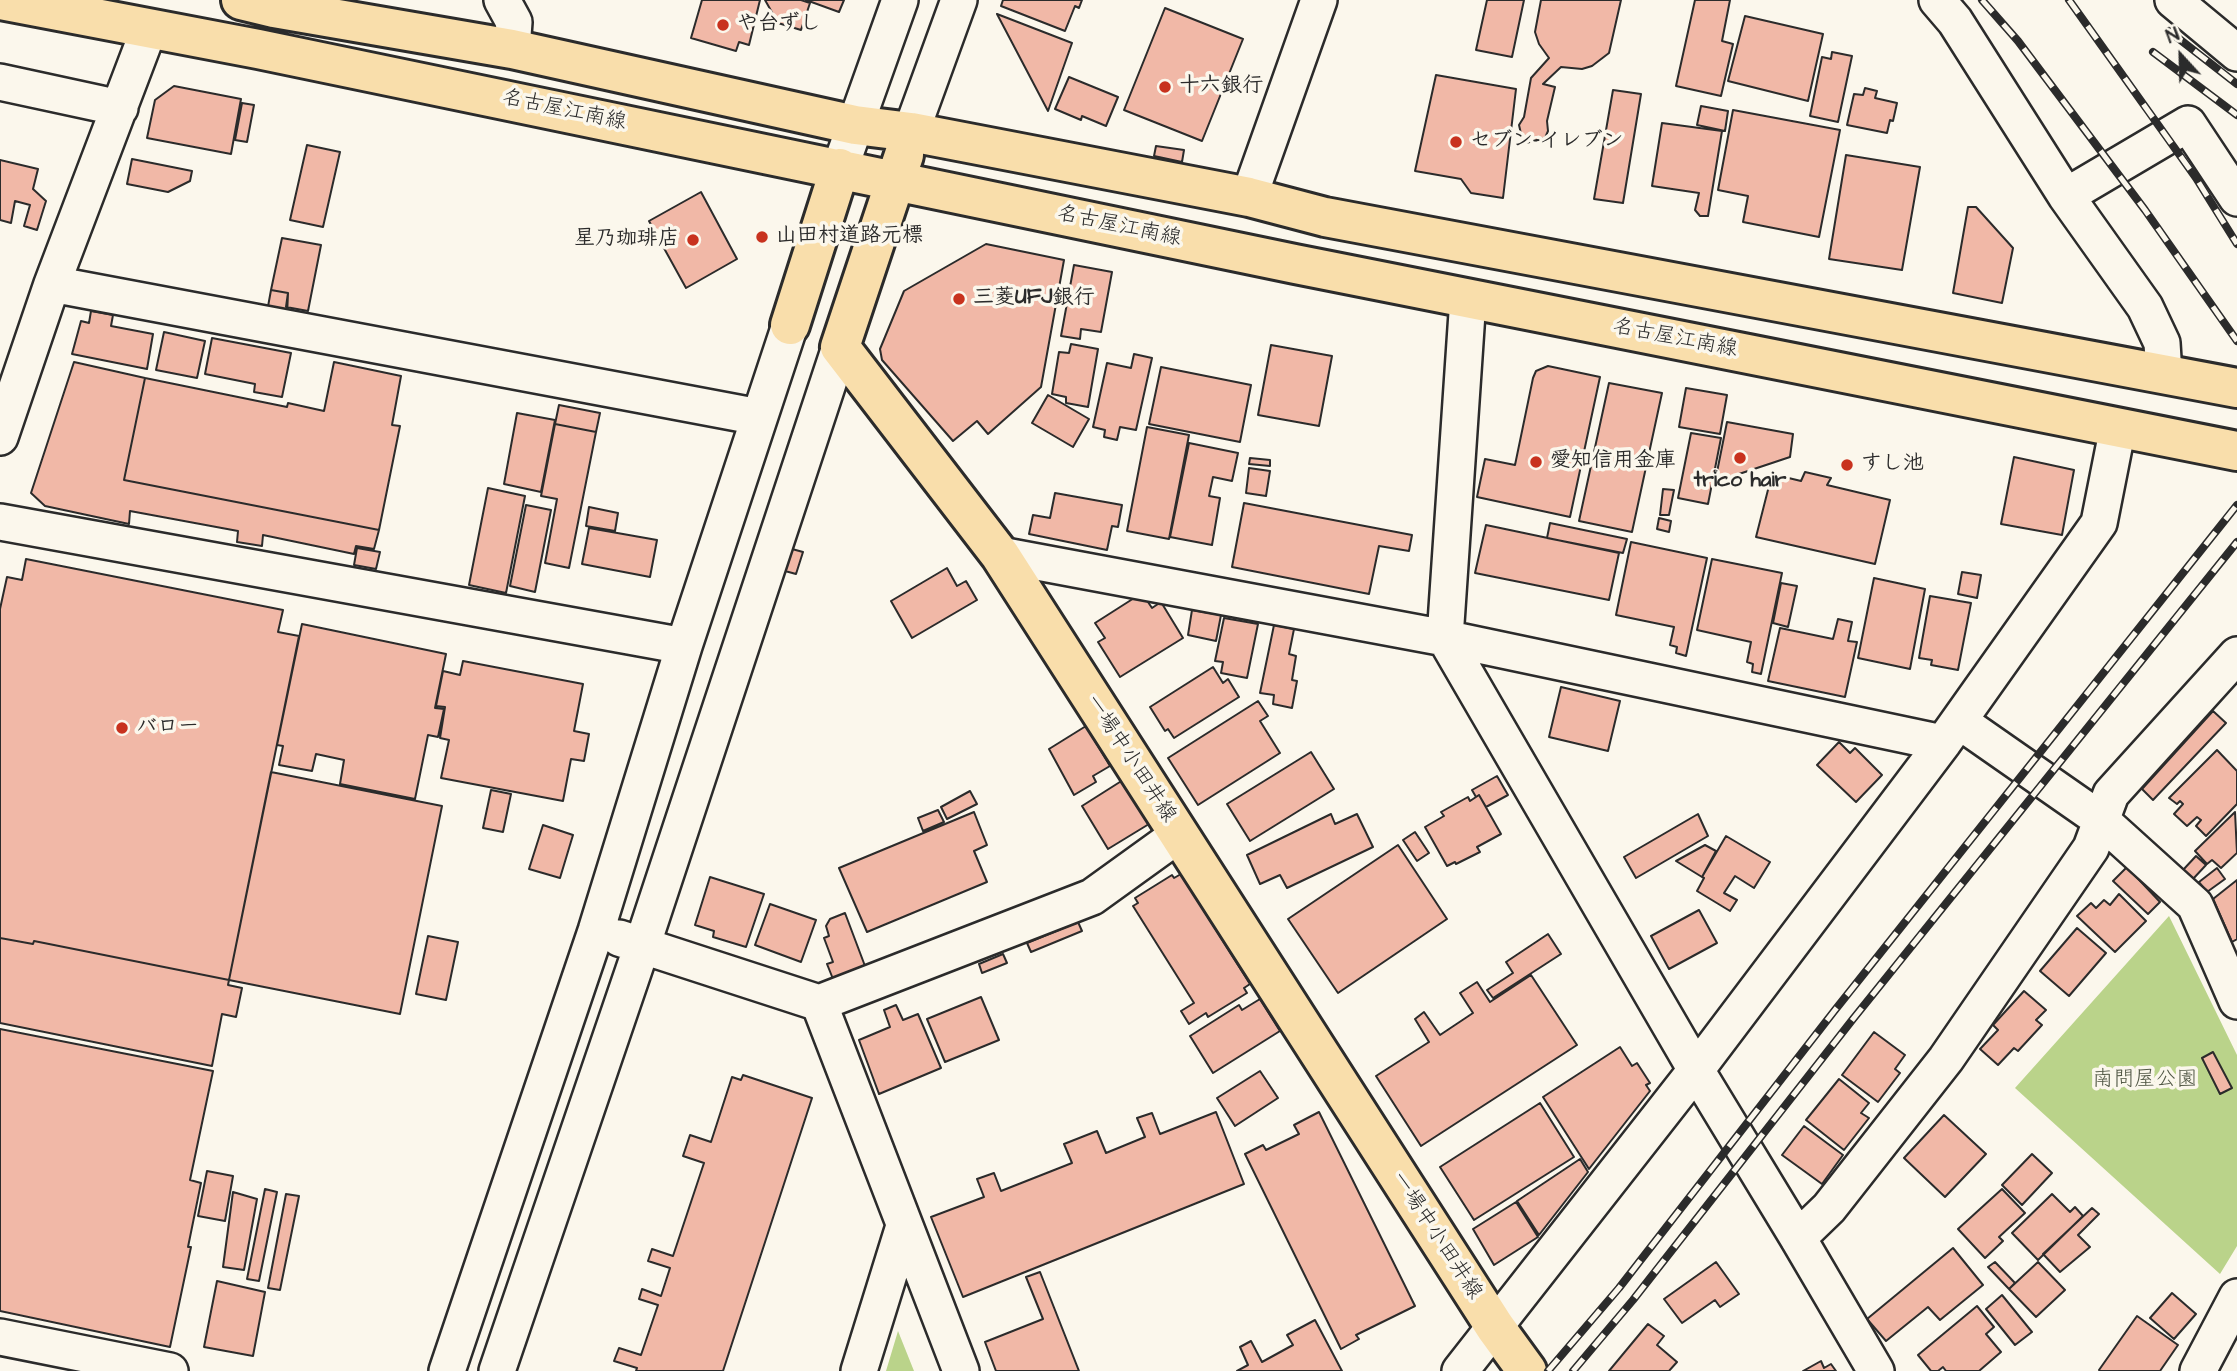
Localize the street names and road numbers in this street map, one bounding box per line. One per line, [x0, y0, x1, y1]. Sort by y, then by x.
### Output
street label: 名古屋江南線 [500, 86, 628, 136]
street label: 名古屋江南線 [1055, 202, 1183, 252]
street label: 名古屋江南線 [1611, 315, 1739, 363]
street label: 一場中小田井線 [1079, 690, 1181, 828]
street label: 一場中小田井線 [1385, 1167, 1487, 1305]

